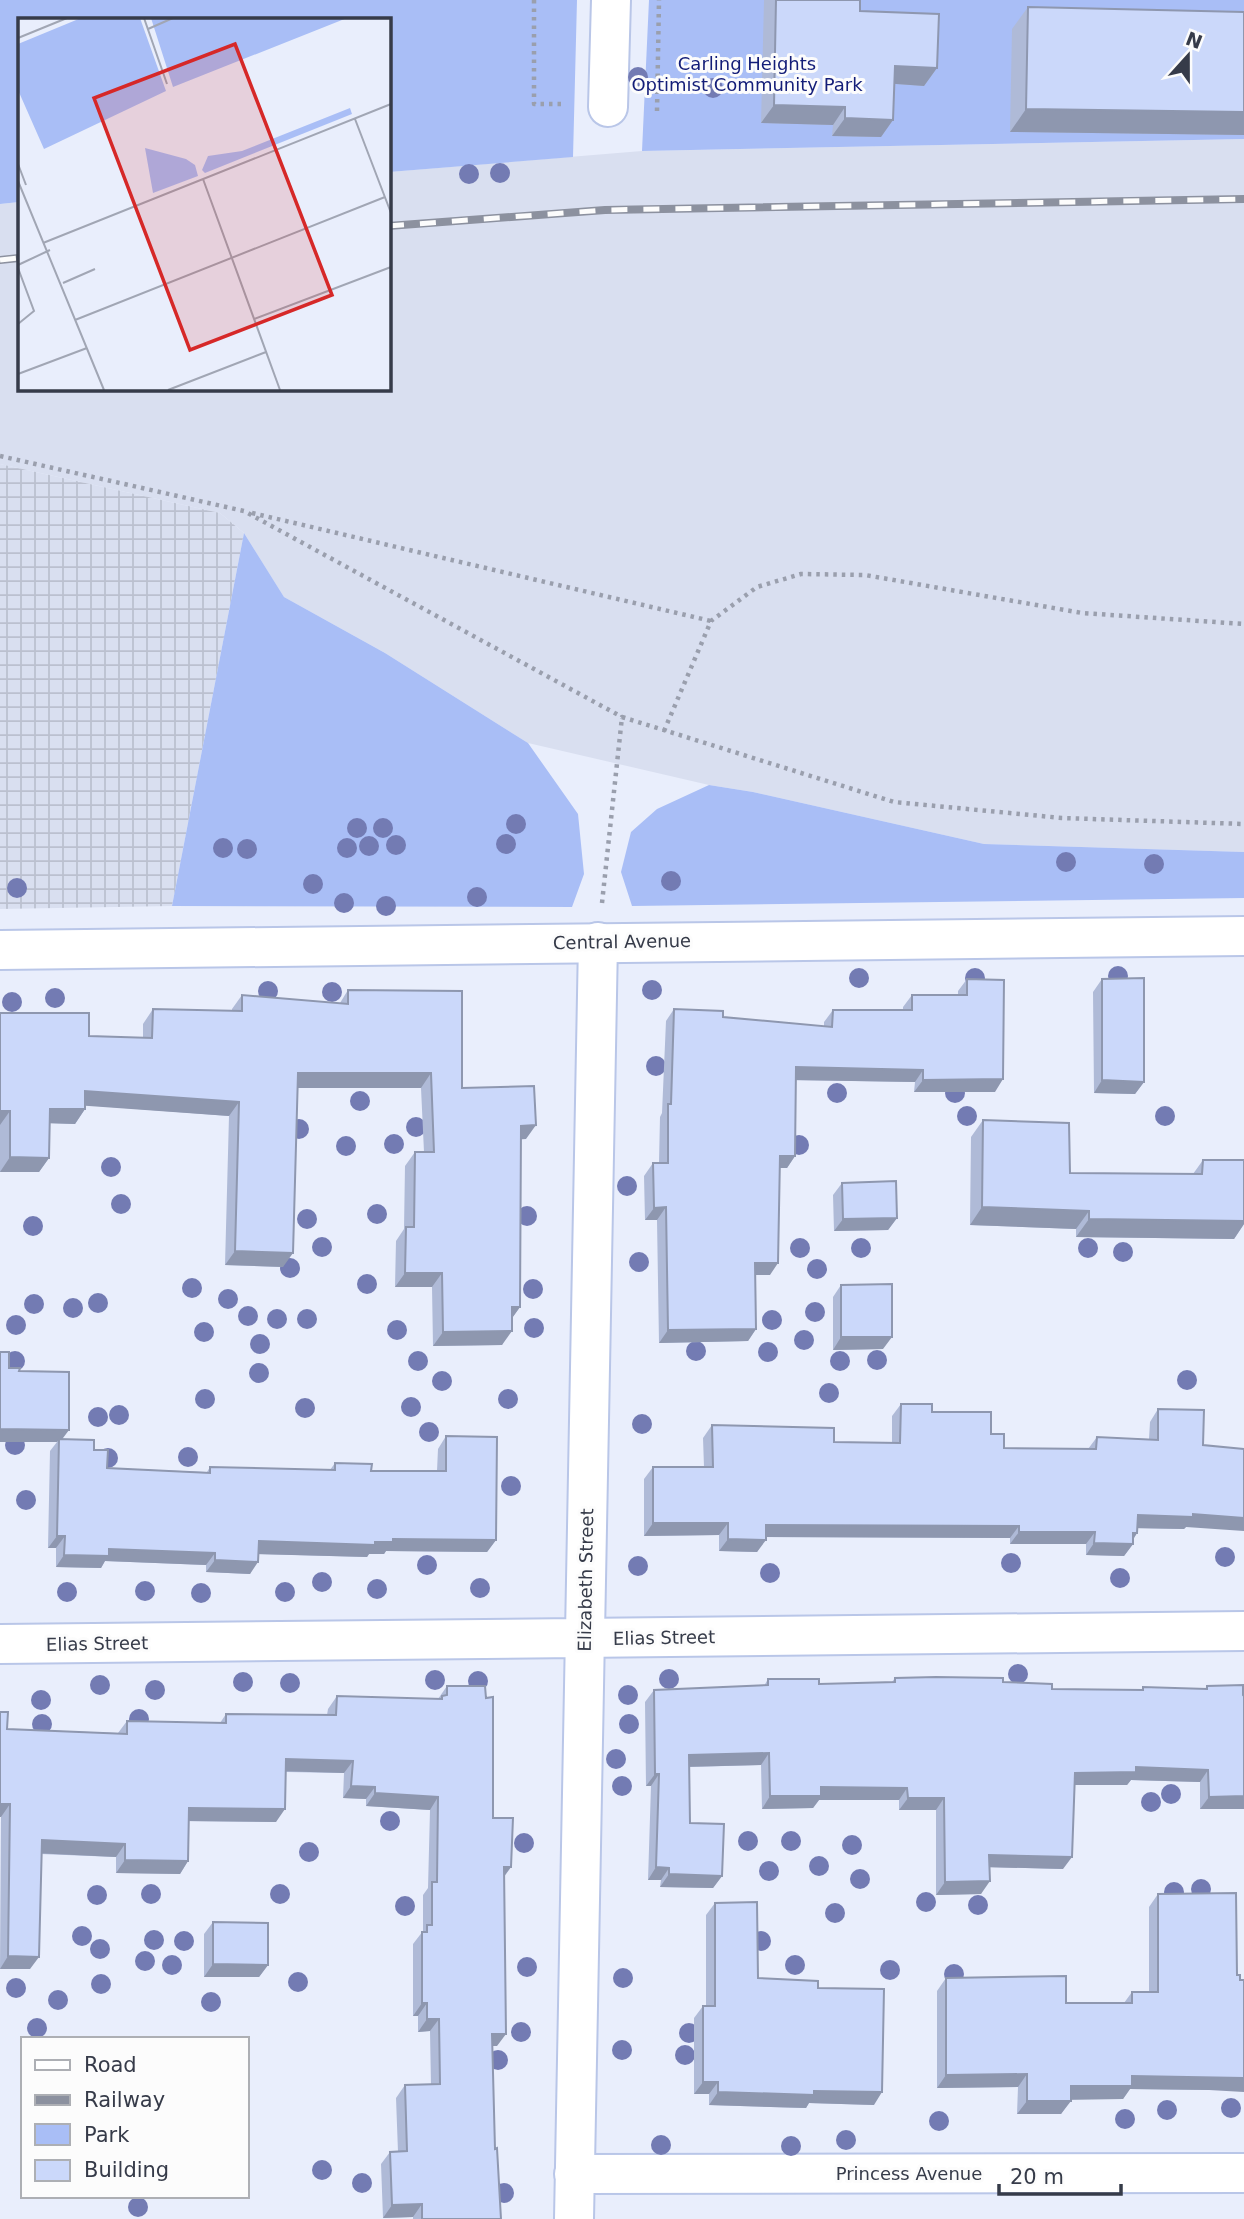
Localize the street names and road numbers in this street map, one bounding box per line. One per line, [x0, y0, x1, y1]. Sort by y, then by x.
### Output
street label: Central Avenue [553, 930, 691, 953]
street label: Elizabeth Street [574, 1508, 597, 1652]
street label: Elias Street [613, 1626, 715, 1649]
street label: Elias Street [46, 1632, 148, 1655]
street label: Princess Avenue [836, 2163, 982, 2184]

